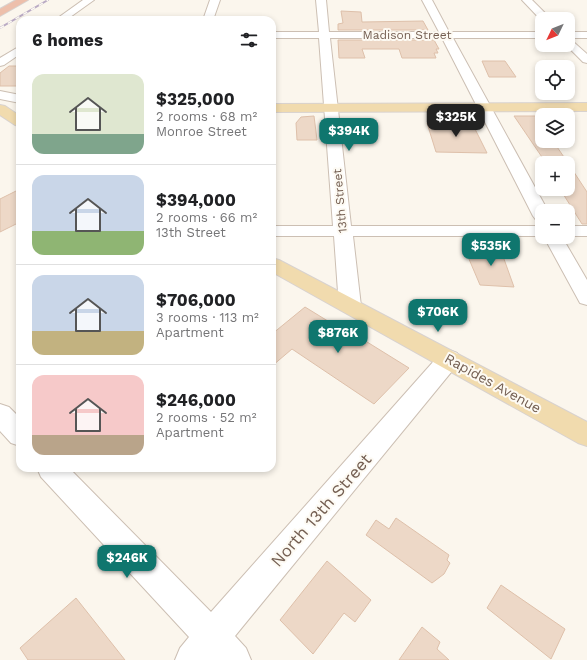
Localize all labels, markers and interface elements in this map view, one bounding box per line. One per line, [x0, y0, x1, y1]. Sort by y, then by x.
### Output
north arrow [535, 12, 575, 52]
map controls [535, 12, 575, 244]
street label: Madison Street [363, 28, 451, 42]
icon: filters [238, 29, 260, 51]
text: 6 homes [32, 30, 103, 50]
button: locate [535, 60, 575, 100]
text: $325,000 [156, 89, 235, 109]
icon: home [64, 90, 112, 138]
pin: $325K [428, 104, 484, 138]
button: layers [535, 108, 575, 148]
text: 2 rooms · 68 m² [156, 109, 257, 124]
text: $325K [436, 109, 476, 124]
pin: $394K [321, 118, 377, 152]
text: $394K [328, 123, 370, 138]
text: Monroe Street [156, 124, 247, 139]
button: + [535, 156, 575, 196]
street label: 13th Street [330, 168, 350, 234]
text: $394,000 [156, 190, 236, 210]
icon: home [64, 191, 112, 239]
button: − [535, 204, 575, 244]
text: 2 rooms · 66 m² [156, 210, 257, 225]
text: 13th Street [156, 225, 226, 240]
pin: $535K [463, 233, 519, 267]
text: $535K [471, 238, 511, 253]
text: $706,000 [156, 290, 236, 310]
icon: home [64, 291, 112, 339]
pin: $706K [410, 299, 466, 333]
text: $706K [417, 304, 459, 319]
text: 3 rooms · 113 m² [156, 310, 259, 325]
pin: $876K [310, 320, 366, 354]
text: Apartment [156, 325, 224, 340]
text: $876K [318, 325, 358, 340]
street label: Rapides Avenue [442, 350, 544, 416]
text: $246,000 [156, 390, 236, 410]
icon: home [64, 391, 112, 439]
text: 2 rooms · 52 m² [156, 410, 256, 425]
text: Apartment [156, 425, 224, 440]
street label: North 13th Street [266, 449, 376, 571]
pin: $246K [99, 545, 155, 579]
text: $246K [106, 550, 148, 565]

